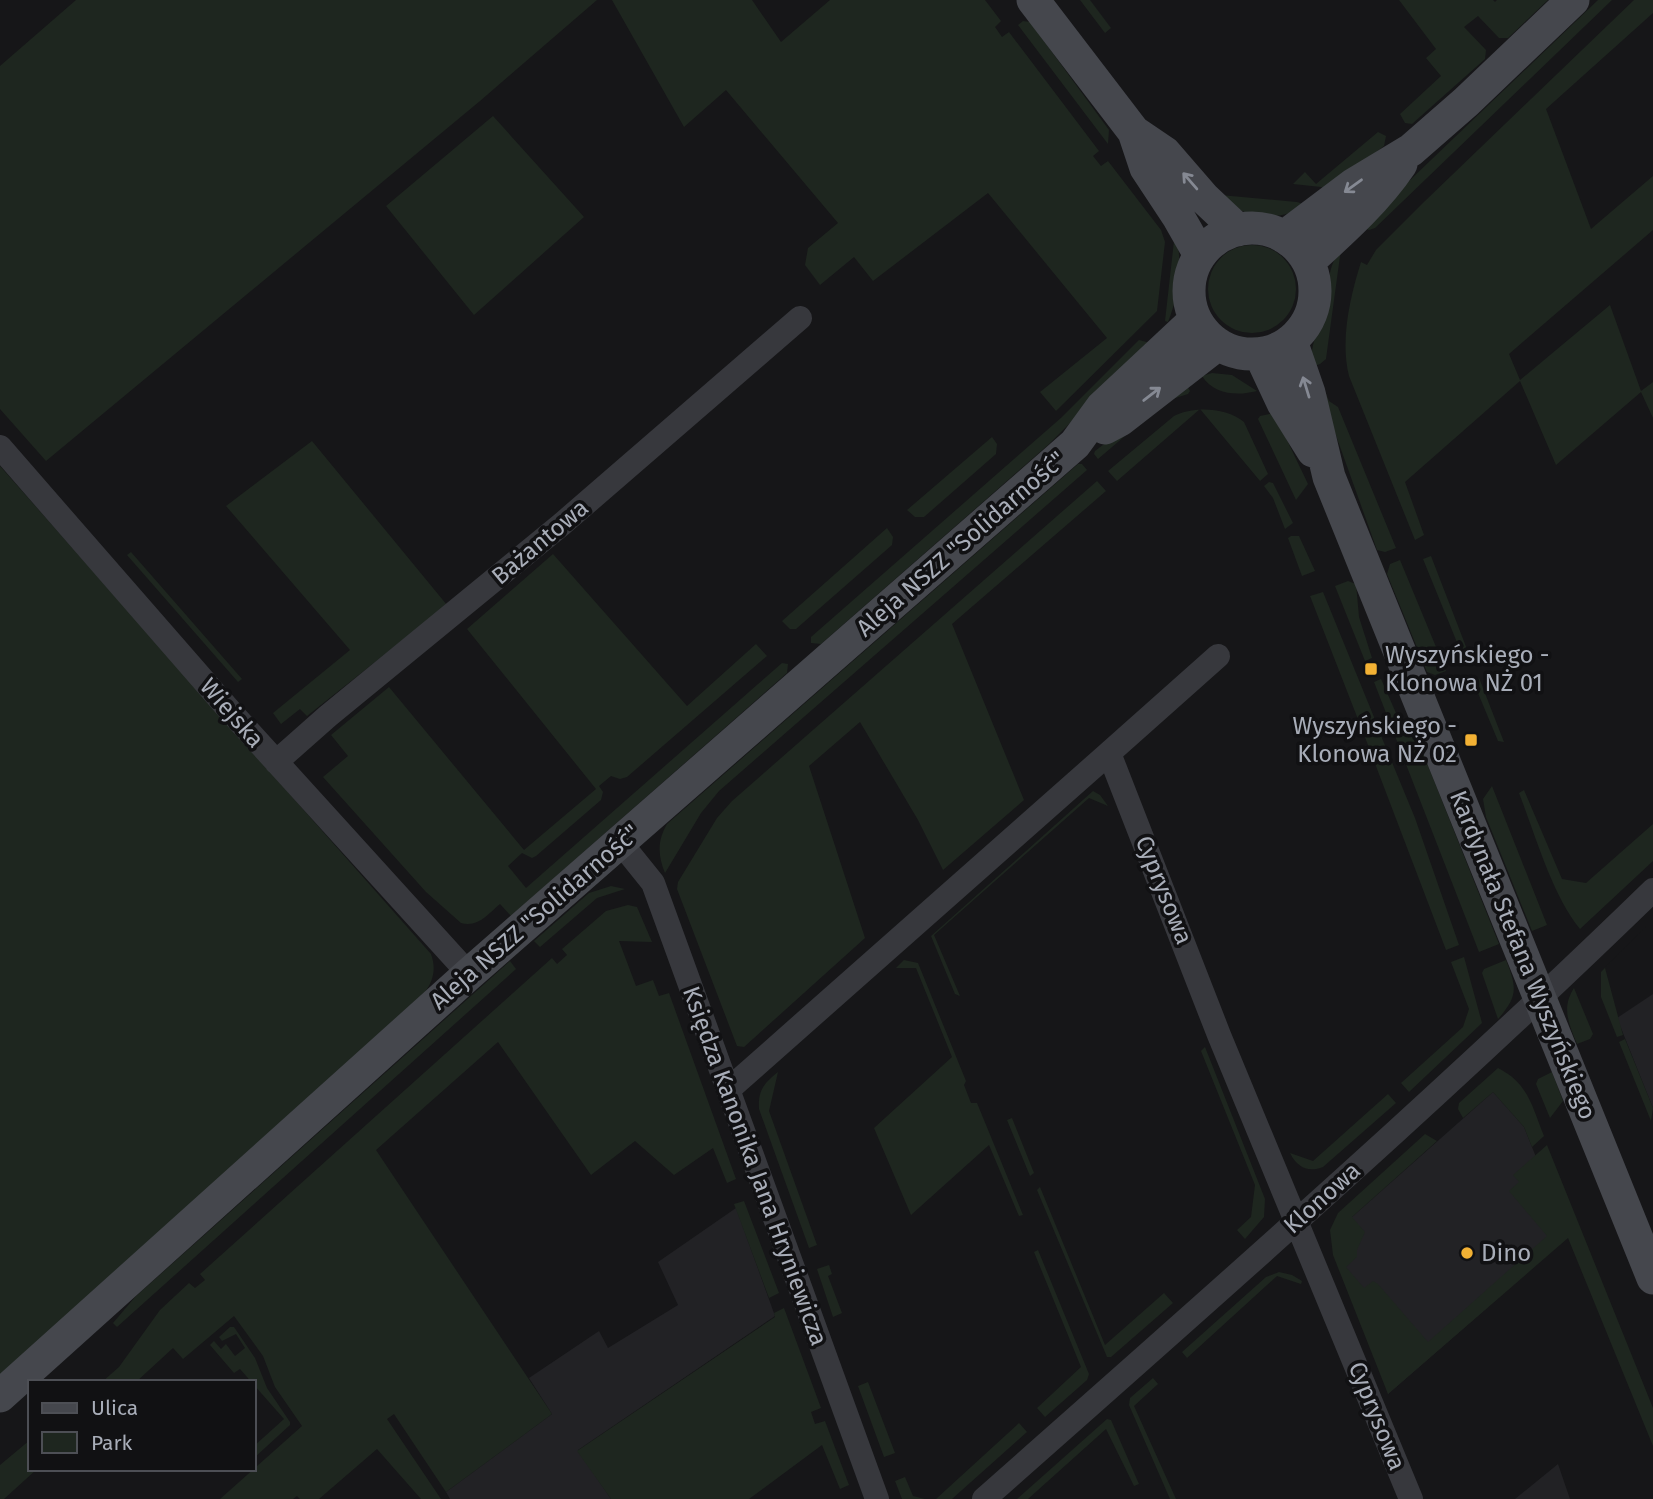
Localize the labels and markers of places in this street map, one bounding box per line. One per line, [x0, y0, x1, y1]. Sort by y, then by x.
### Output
place label: Wyszyńskiego - Klonowa NŻ 01 [1385, 641, 1550, 697]
marker: Wyszyńskiego - Klonowa NŻ 01 [1363, 661, 1379, 677]
place label: Wyszyńskiego - Klonowa NŻ 02 [1292, 712, 1457, 768]
marker: Wyszyńskiego - Klonowa NŻ 02 [1463, 732, 1479, 748]
place label: Dino [1481, 1239, 1531, 1267]
marker: Dino [1459, 1245, 1475, 1261]

